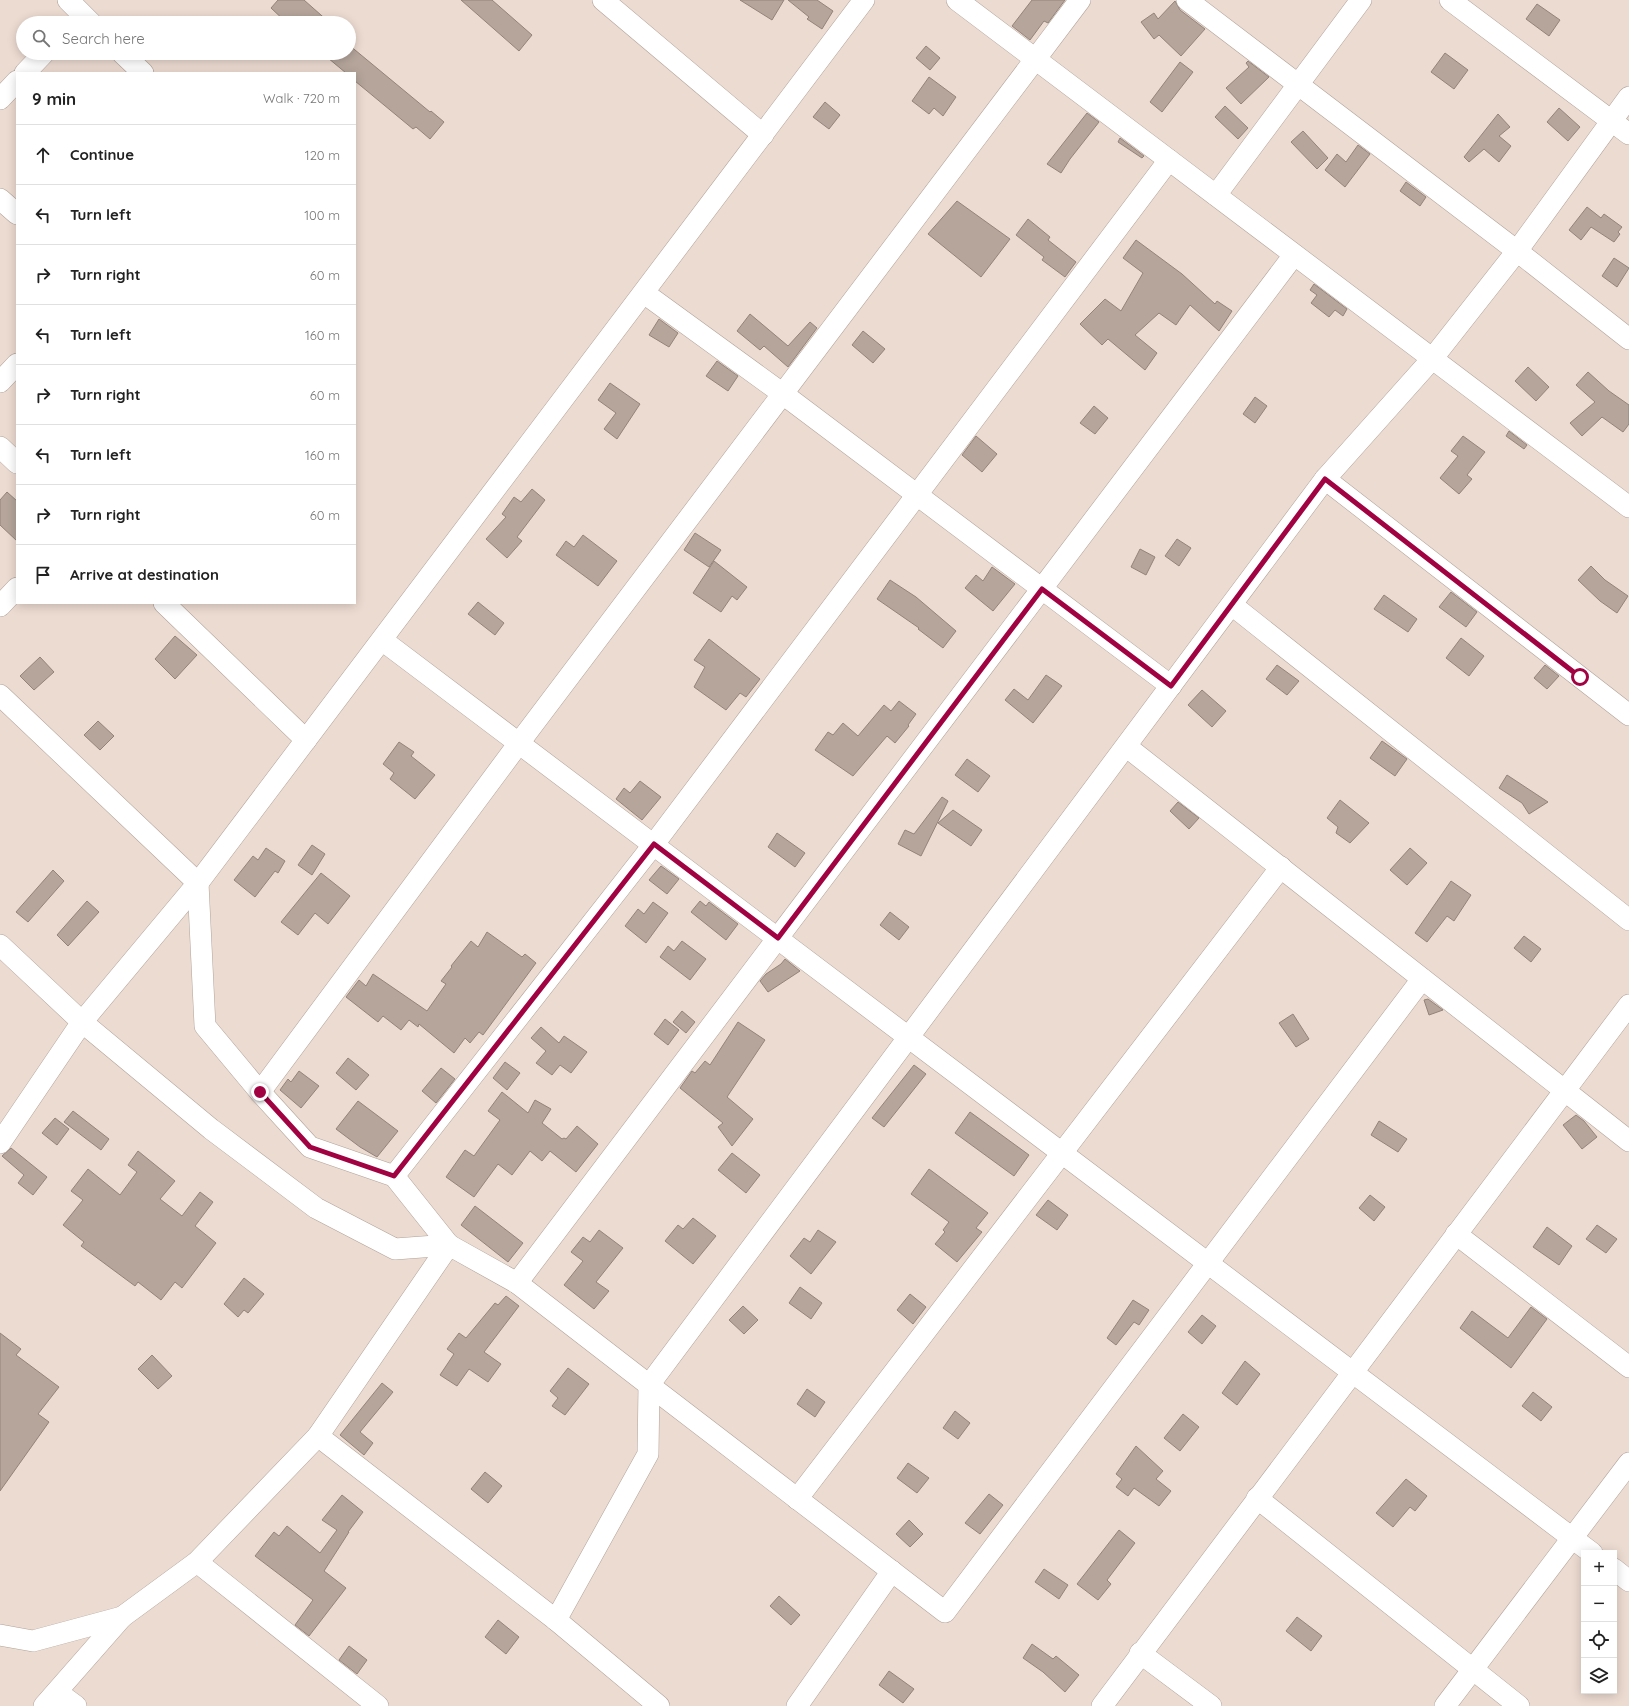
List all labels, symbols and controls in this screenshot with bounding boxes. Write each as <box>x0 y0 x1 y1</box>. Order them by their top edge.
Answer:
search box <box>16 16 356 60</box>
icon: search <box>30 27 52 49</box>
text: Search here <box>62 29 145 48</box>
text: 9 min <box>32 88 76 109</box>
text: Walk · 720 m <box>263 90 340 106</box>
icon: ahead <box>32 144 54 166</box>
text: Continue <box>70 145 134 164</box>
text: 120 m <box>305 147 340 163</box>
icon: left <box>32 204 54 226</box>
text: Turn left <box>70 205 132 224</box>
text: 100 m <box>304 207 340 223</box>
icon: right <box>32 264 54 286</box>
text: Turn right <box>70 265 141 284</box>
text: 60 m <box>310 267 340 283</box>
icon: left <box>32 324 54 346</box>
text: Turn left <box>70 325 132 344</box>
text: 160 m <box>305 327 340 343</box>
icon: right <box>32 384 54 406</box>
text: Turn right <box>70 385 141 404</box>
text: 60 m <box>310 387 340 403</box>
icon: left <box>32 444 54 466</box>
text: Turn left <box>70 445 132 464</box>
text: 160 m <box>305 447 340 463</box>
icon: right <box>32 504 54 526</box>
text: Turn right <box>70 505 141 524</box>
text: 60 m <box>310 507 340 523</box>
icon: arrive <box>32 564 54 586</box>
text: Arrive at destination <box>70 565 219 584</box>
route start <box>1571 668 1589 686</box>
route end <box>251 1083 269 1101</box>
map controls <box>1581 1550 1617 1694</box>
button: + <box>1581 1550 1617 1586</box>
button: − <box>1581 1586 1617 1622</box>
button: locate <box>1581 1622 1617 1658</box>
button: layers <box>1581 1658 1617 1694</box>

